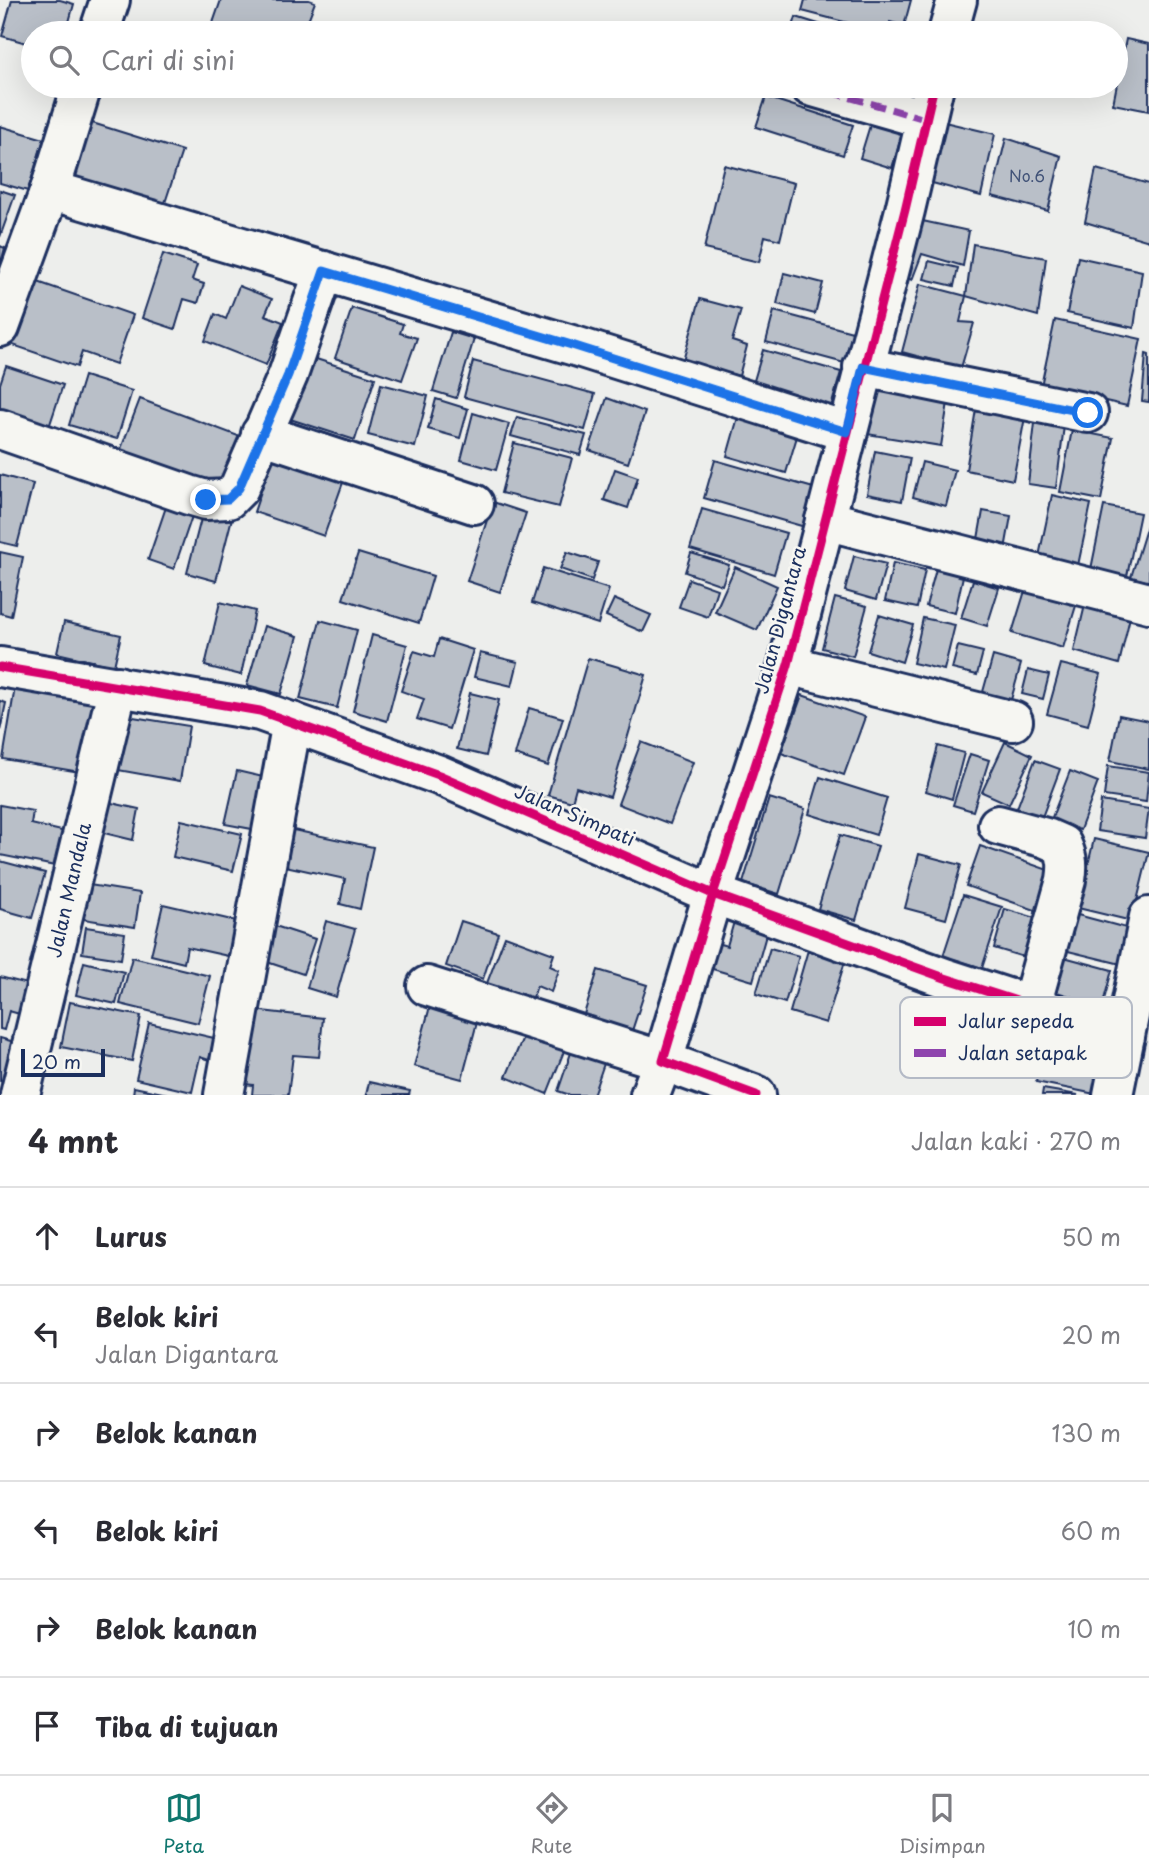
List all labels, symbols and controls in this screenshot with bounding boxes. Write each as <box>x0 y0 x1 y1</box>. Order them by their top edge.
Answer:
search box <box>21 21 1128 98</box>
text: Cari di sini <box>101 40 235 79</box>
icon: search <box>45 41 83 79</box>
house number: No.6 <box>1009 163 1045 187</box>
route start <box>1072 397 1103 428</box>
route end <box>190 484 221 515</box>
street label: Jalan Digantara <box>746 543 812 696</box>
street label: Jalan Simpati <box>511 776 640 852</box>
street label: Jalan Mandala <box>39 819 97 960</box>
legend <box>900 997 1132 1078</box>
text: Jalur sepeda <box>958 1006 1074 1034</box>
text: Jalan setapak <box>958 1038 1088 1066</box>
scale bar <box>21 1046 105 1078</box>
text: 20 m <box>32 1047 81 1075</box>
text: 4 mnt <box>28 1118 119 1163</box>
text: Jalan kaki · 270 m <box>911 1123 1121 1158</box>
icon: ahead <box>28 1217 66 1255</box>
text: Lurus <box>95 1217 167 1256</box>
text: 50 m <box>1061 1219 1121 1254</box>
text: Belok kiri <box>95 1297 218 1336</box>
icon: left <box>28 1315 66 1353</box>
text: 20 m <box>1062 1317 1121 1352</box>
text: Jalan Digantara <box>95 1336 278 1371</box>
icon: right <box>28 1413 66 1451</box>
text: Belok kanan <box>95 1413 257 1452</box>
text: 130 m <box>1051 1415 1121 1450</box>
icon: left <box>28 1511 66 1549</box>
text: Belok kiri <box>95 1511 218 1550</box>
text: 60 m <box>1061 1513 1121 1548</box>
icon: right <box>28 1609 66 1647</box>
text: Belok kanan <box>95 1609 257 1648</box>
text: 10 m <box>1067 1611 1121 1646</box>
icon: arrive <box>28 1707 66 1745</box>
text: Tiba di tujuan <box>95 1707 279 1746</box>
tab: Peta <box>163 1789 204 1859</box>
tab: Rute <box>531 1789 572 1859</box>
tab: Disimpan <box>899 1789 986 1859</box>

